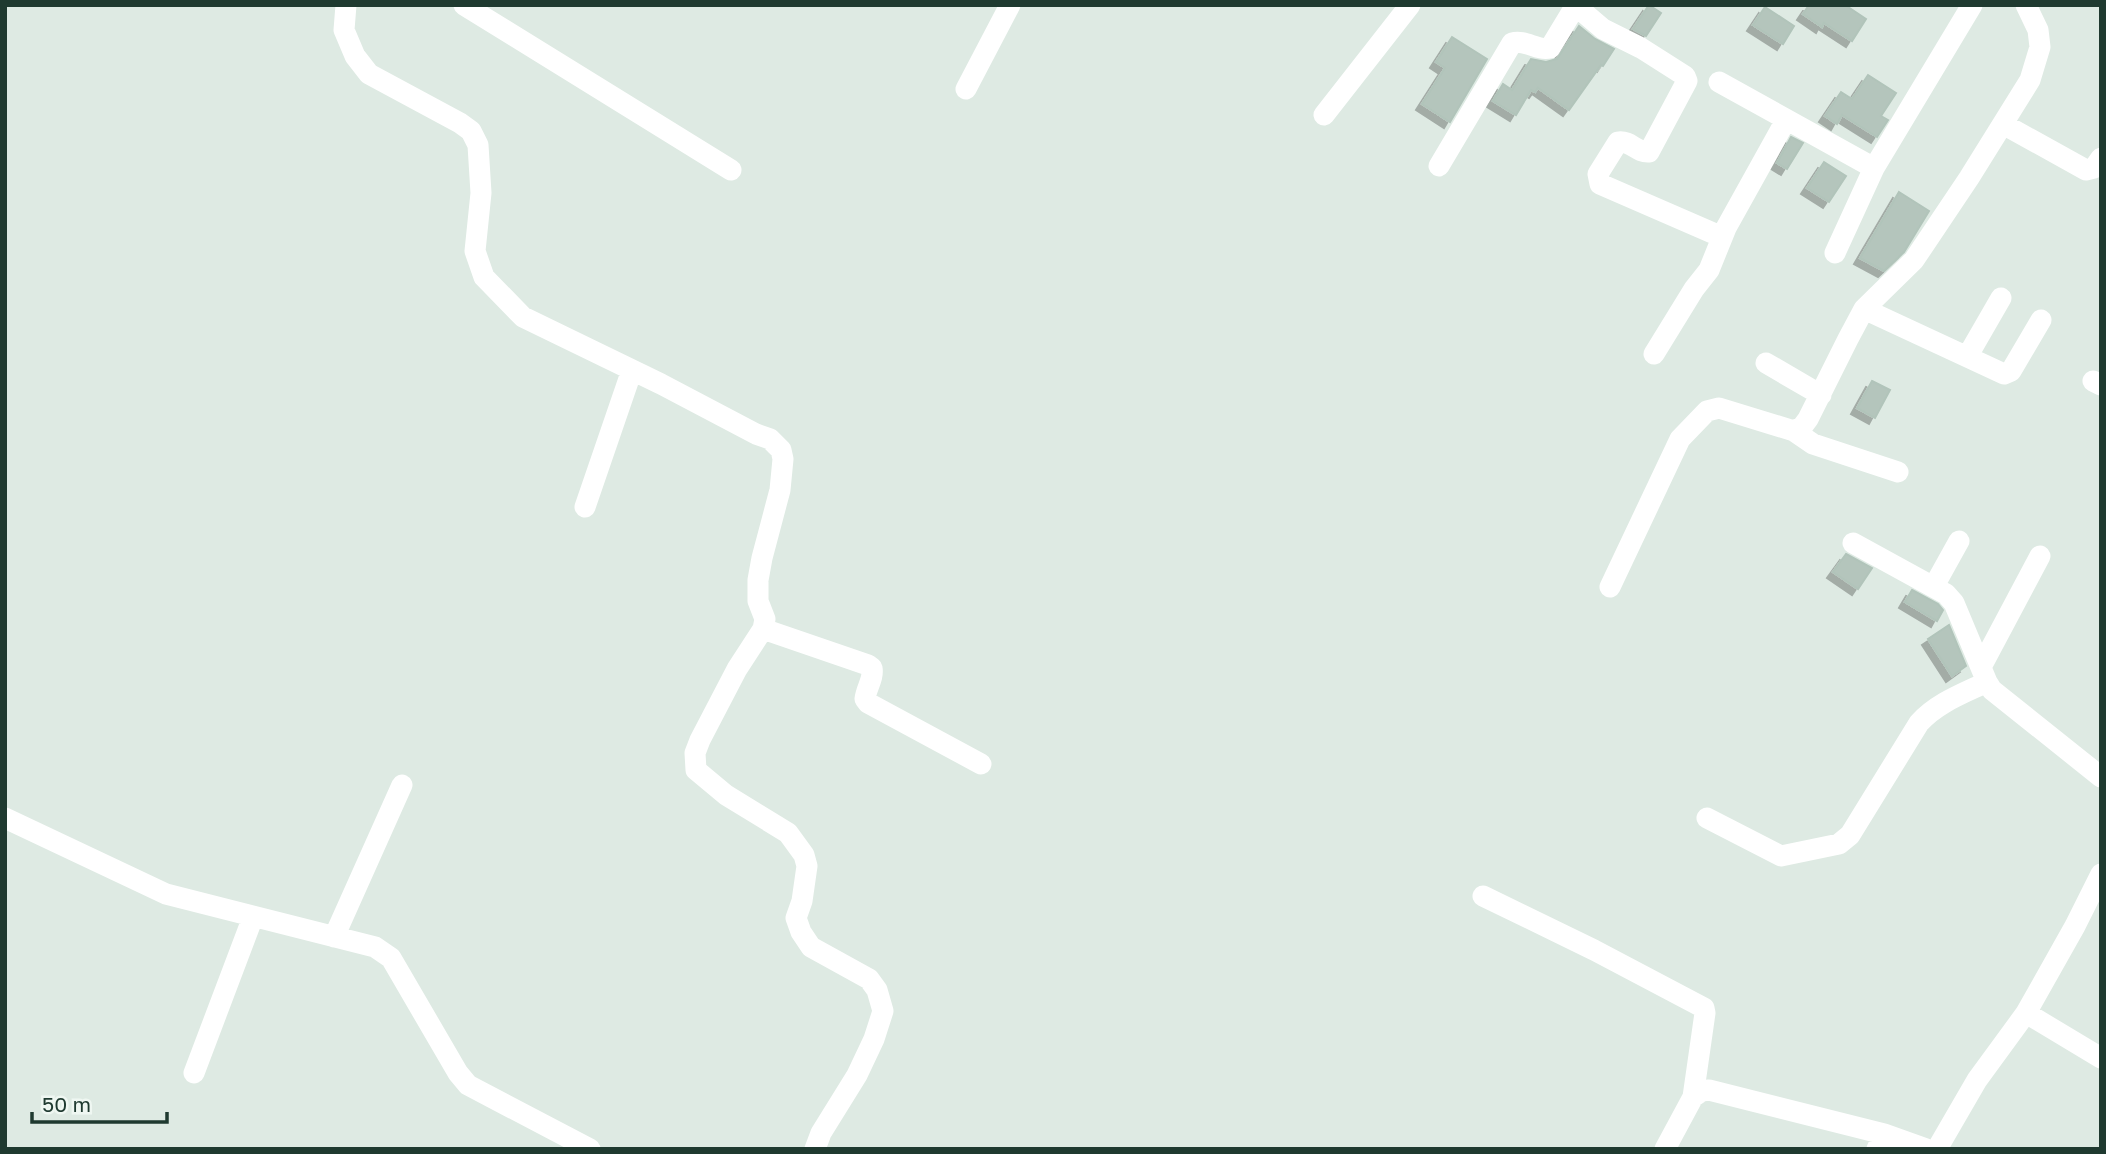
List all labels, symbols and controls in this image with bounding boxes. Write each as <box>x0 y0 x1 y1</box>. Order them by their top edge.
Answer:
scale bar <box>32 1080 166 1124</box>
text: 50 m <box>42 1091 91 1117</box>

